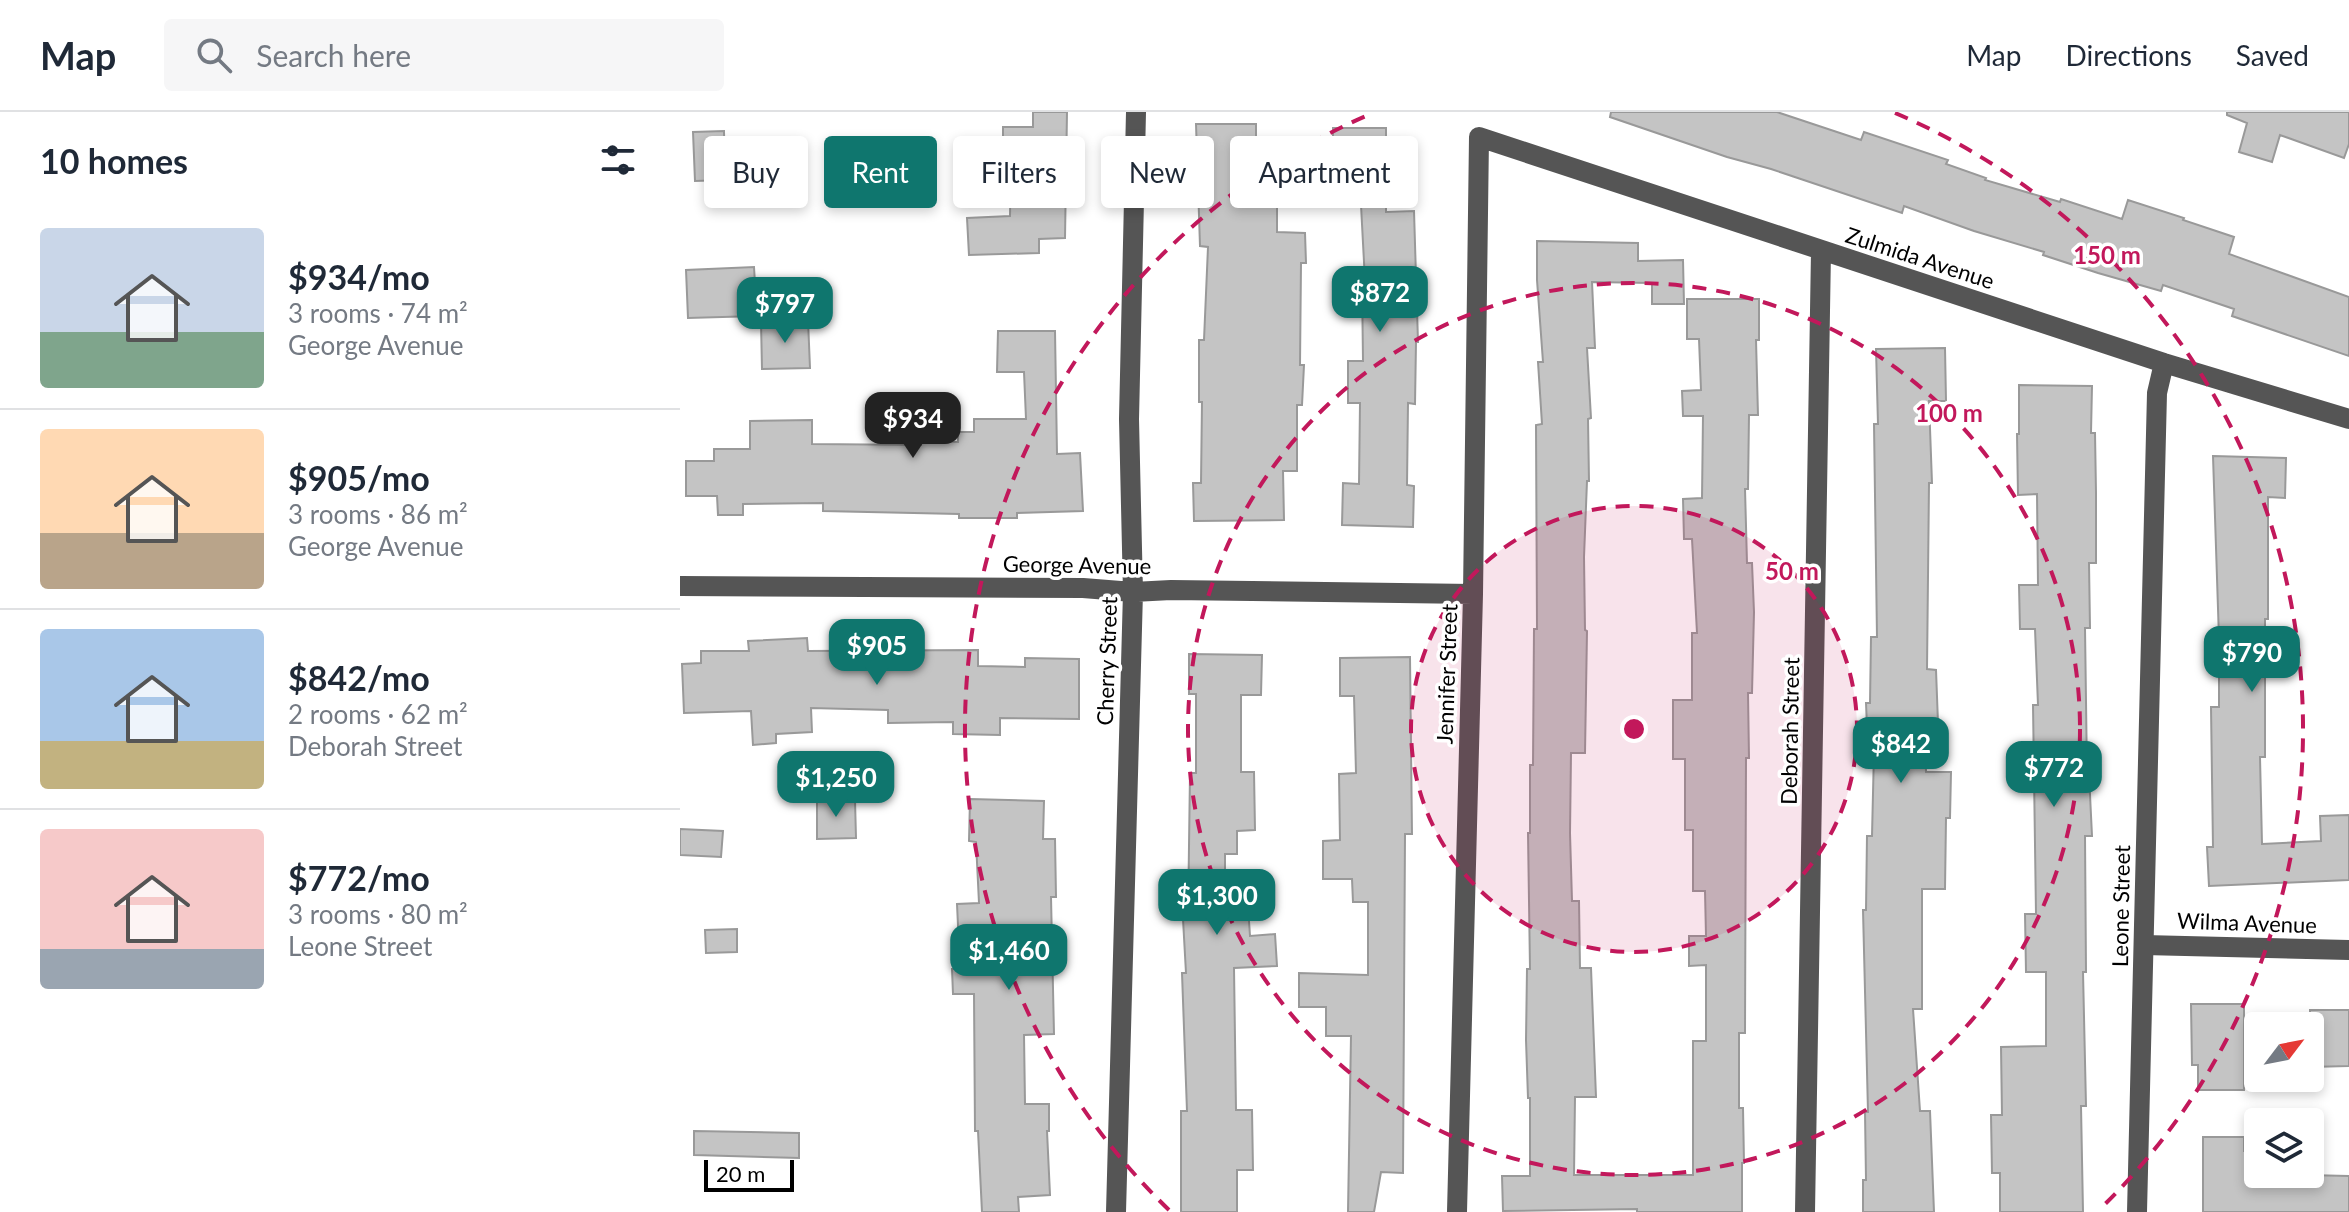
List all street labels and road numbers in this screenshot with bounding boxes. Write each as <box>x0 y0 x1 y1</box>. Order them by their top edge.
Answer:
street label: Zulmida Avenue <box>1842 221 1998 294</box>
street label: George Avenue <box>1003 550 1151 579</box>
street label: Cherry Street <box>1091 596 1122 726</box>
street label: Jennifer Street <box>1431 603 1462 745</box>
street label: Deborah Street <box>1775 657 1804 805</box>
street label: Leone Street <box>2106 845 2135 967</box>
street label: Wilma Avenue <box>2177 907 2317 938</box>

